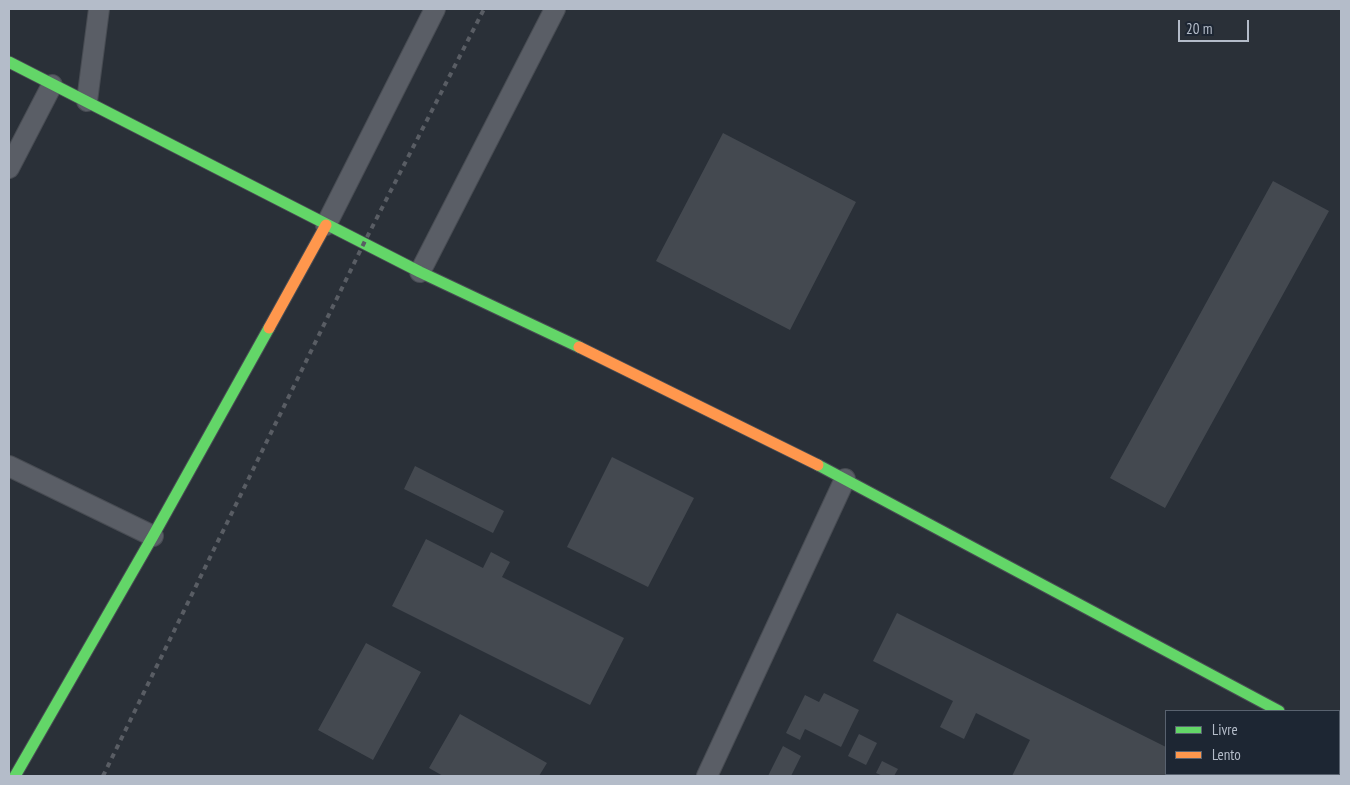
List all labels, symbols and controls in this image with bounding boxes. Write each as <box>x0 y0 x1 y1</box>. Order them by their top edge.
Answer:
scale bar <box>1180 10 1251 42</box>
text: 20 m <box>1186 19 1212 38</box>
legend <box>1165 710 1340 775</box>
text: Livre <box>1212 720 1238 739</box>
text: Lento <box>1212 745 1241 764</box>

